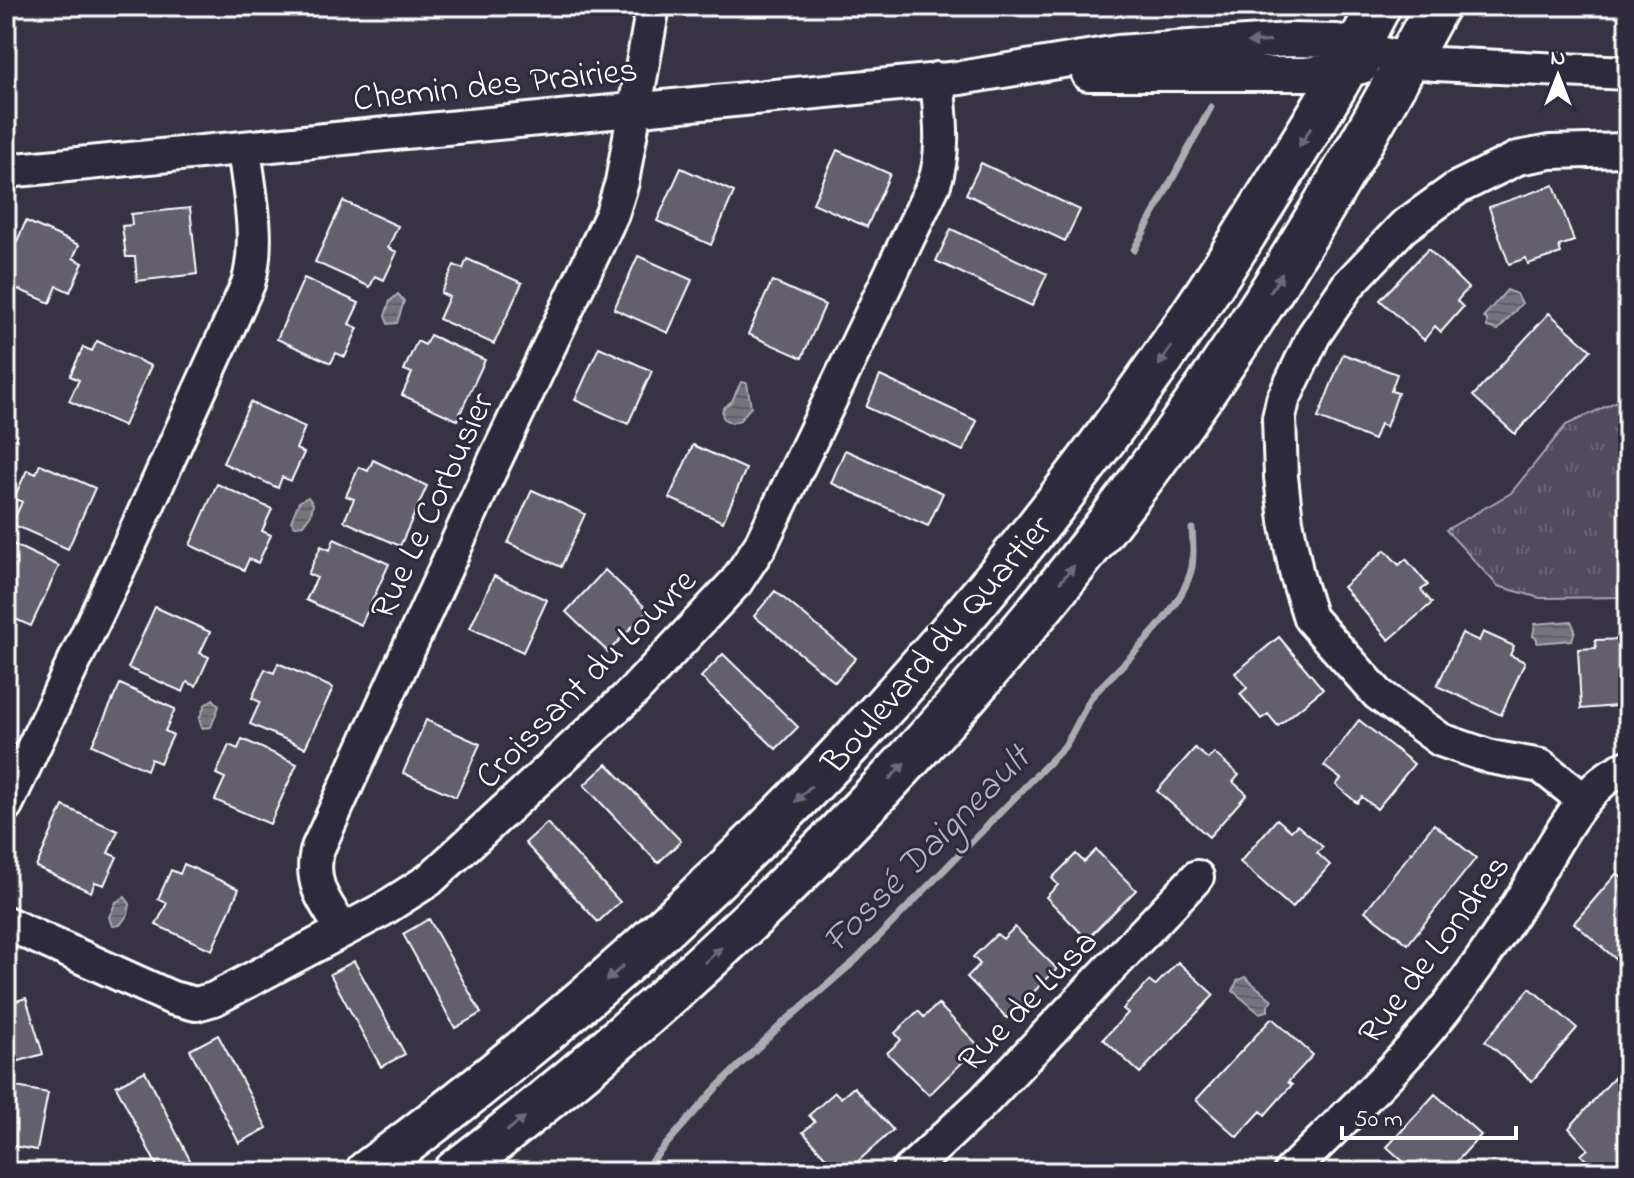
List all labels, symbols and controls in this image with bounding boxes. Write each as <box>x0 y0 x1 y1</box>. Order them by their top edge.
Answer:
one-way arrow <box>1246 35 1271 48</box>
north arrow <box>1518 36 1598 116</box>
text: N <box>1551 43 1565 75</box>
street label: Chemin des Prairies <box>351 45 640 128</box>
one-way arrow <box>1298 126 1312 148</box>
one-way arrow <box>1269 273 1284 294</box>
one-way arrow <box>1158 346 1173 367</box>
street label: Rue Le Corbusier <box>358 384 510 629</box>
street label: Boulevard du Quartier <box>810 504 1067 788</box>
street label: Croissant du Louvre <box>464 557 711 803</box>
one-way arrow <box>1058 564 1075 584</box>
water label: Fossé Daigneault <box>811 731 1047 968</box>
one-way arrow <box>888 762 906 781</box>
one-way arrow <box>794 784 813 802</box>
street label: Rue de Londres <box>1346 844 1525 1057</box>
street label: Rue de Lusa <box>947 918 1112 1086</box>
one-way arrow <box>704 946 723 964</box>
one-way arrow <box>606 963 625 981</box>
scale bar <box>1342 1090 1516 1140</box>
text: 50 m <box>1354 1103 1403 1138</box>
one-way arrow <box>506 1116 526 1133</box>

